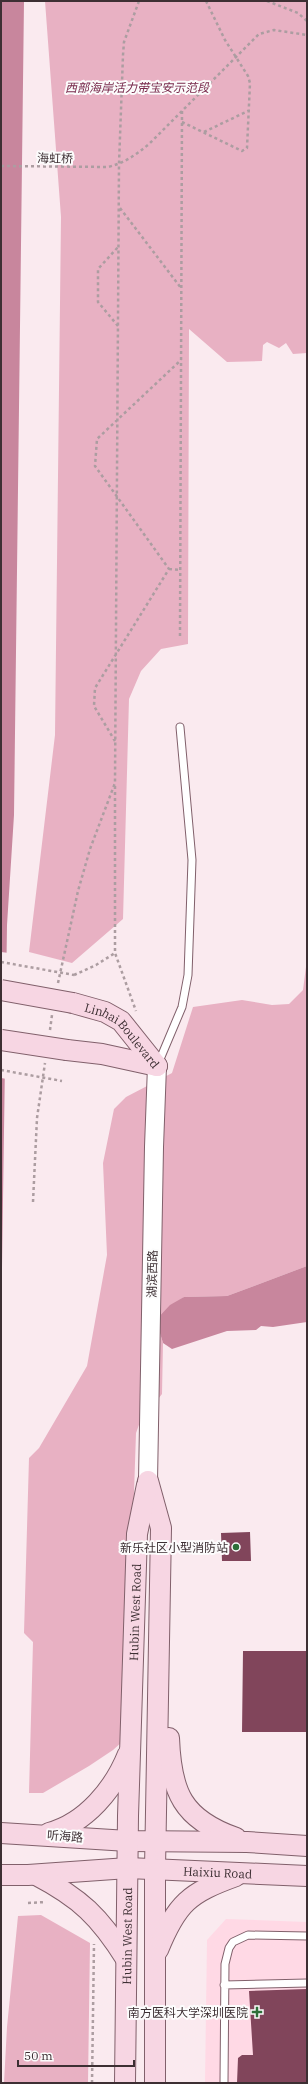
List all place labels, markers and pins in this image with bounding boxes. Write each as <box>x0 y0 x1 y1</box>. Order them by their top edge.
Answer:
place label: 新乐社区小型消防站 <box>120 1540 228 1555</box>
marker: 新乐社区小型消防站 <box>231 1542 241 1552</box>
place label: 南方医科大学深圳医院 <box>128 2005 248 2020</box>
marker: 南方医科大学深圳医院 <box>251 2006 263 2018</box>

